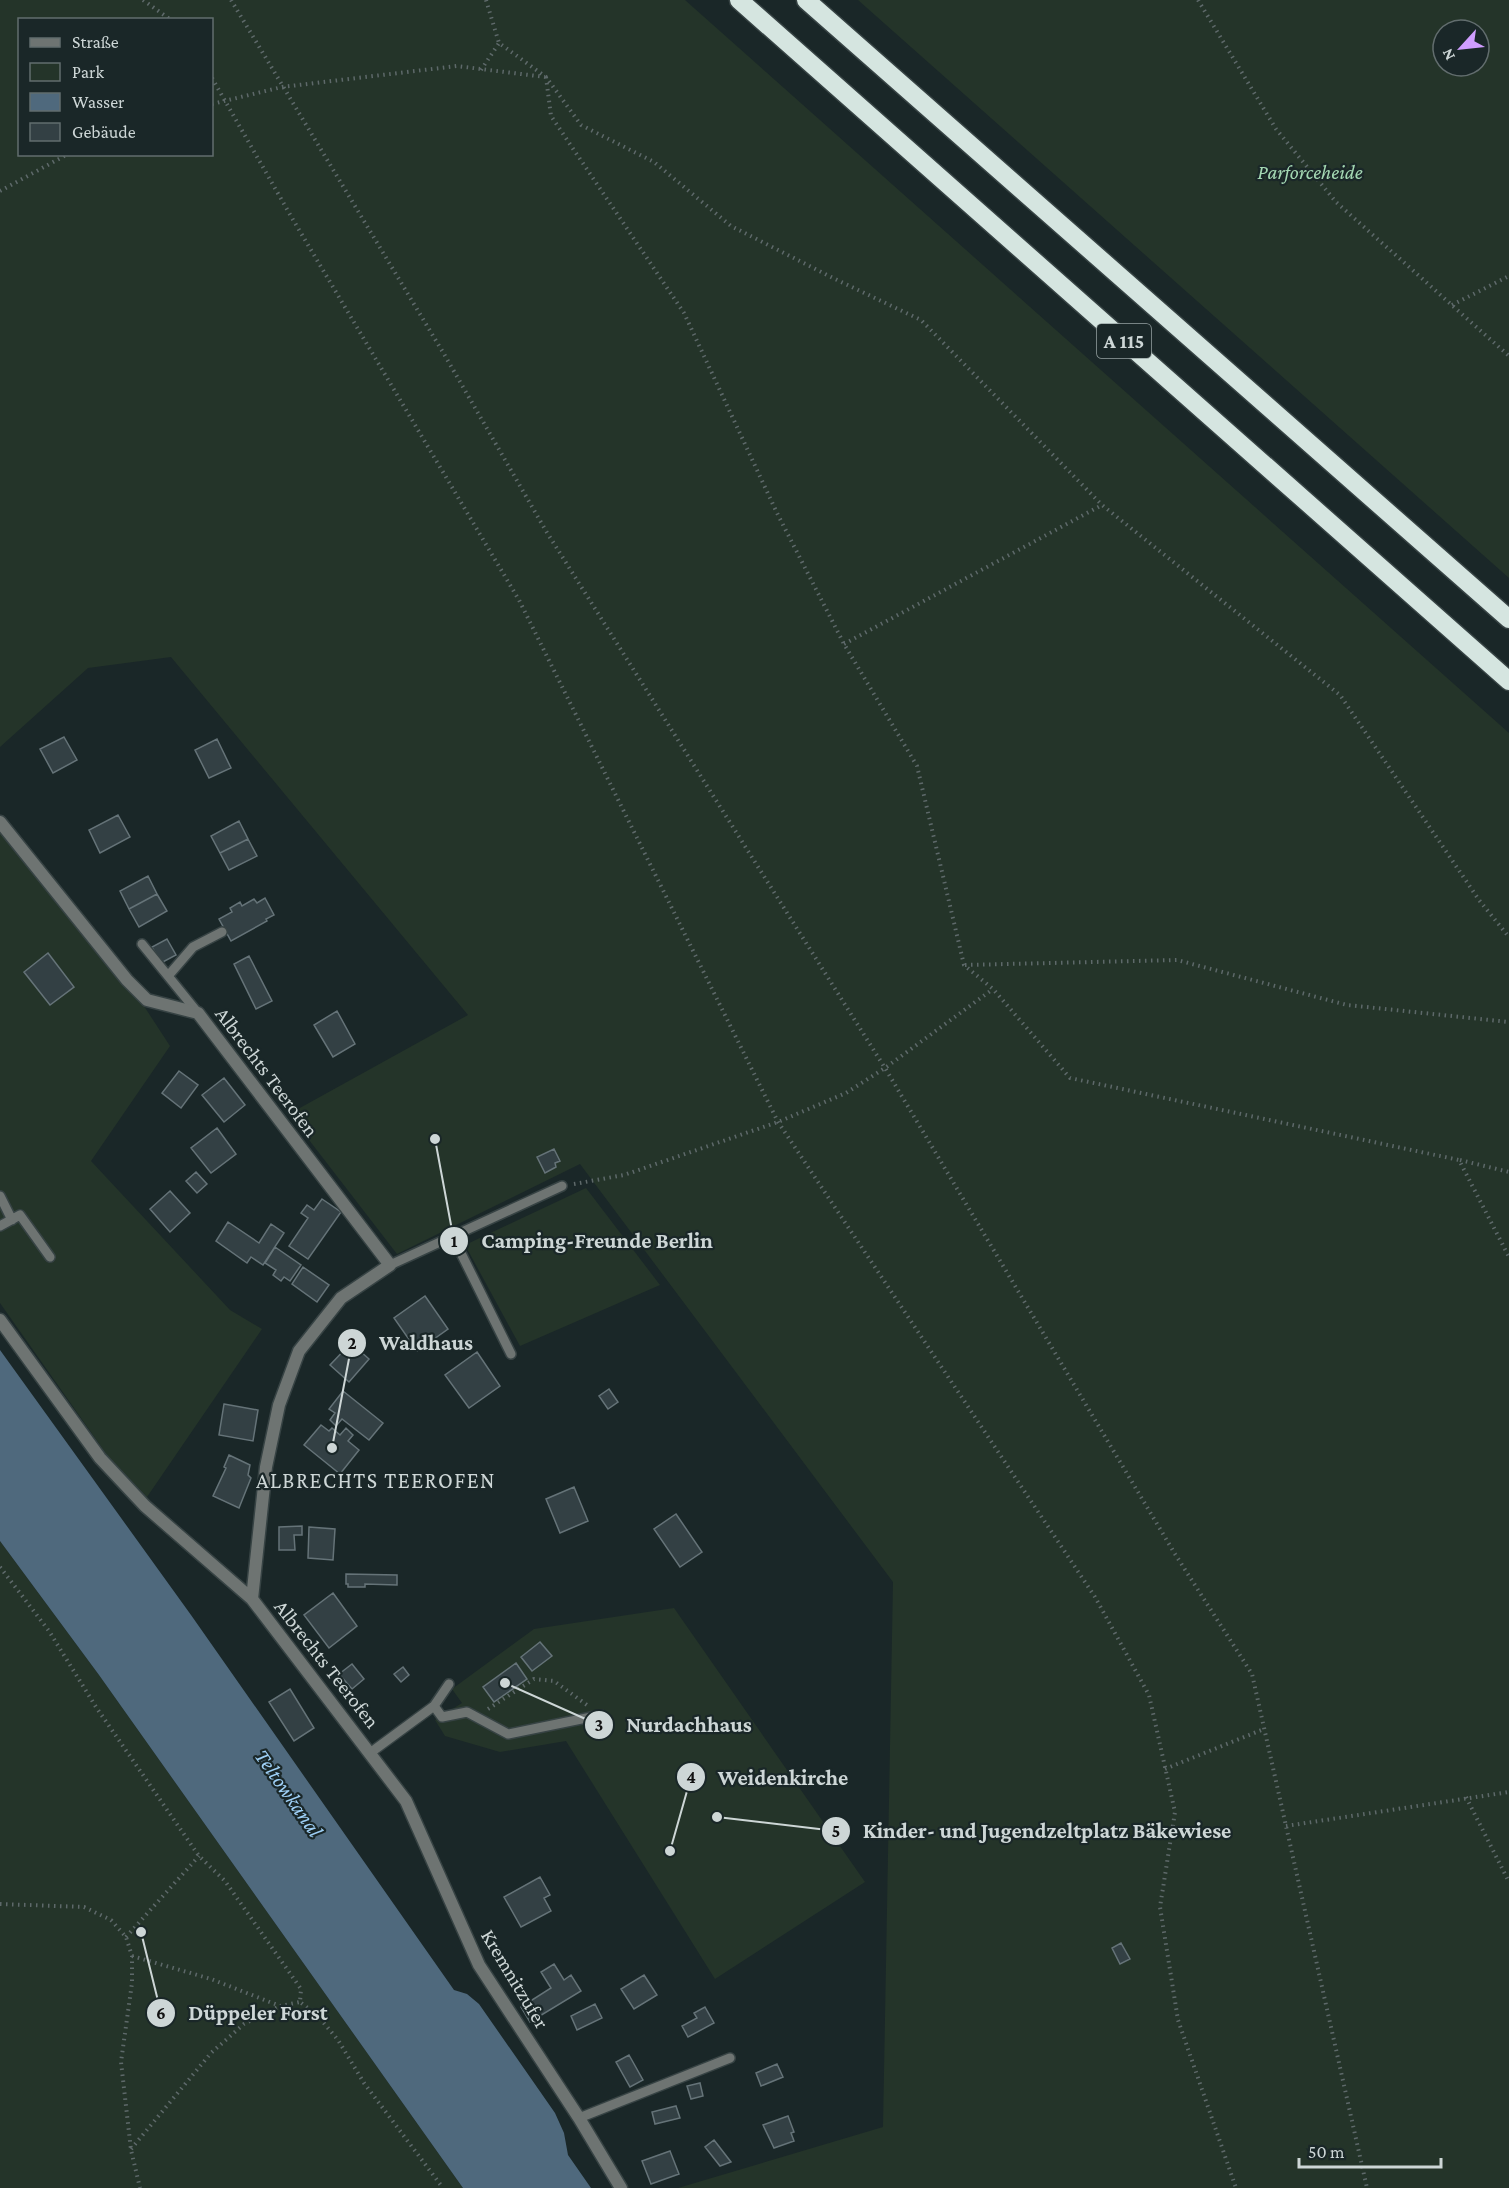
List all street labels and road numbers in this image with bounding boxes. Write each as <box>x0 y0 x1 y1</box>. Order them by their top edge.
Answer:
road number: A 115 <box>1097 324 1151 358</box>
street label: Albrechts Teerofen <box>210 1002 324 1142</box>
street label: Albrechts Teerofen <box>269 1595 385 1733</box>
street label: Kremnitzufer <box>476 1925 554 2033</box>

